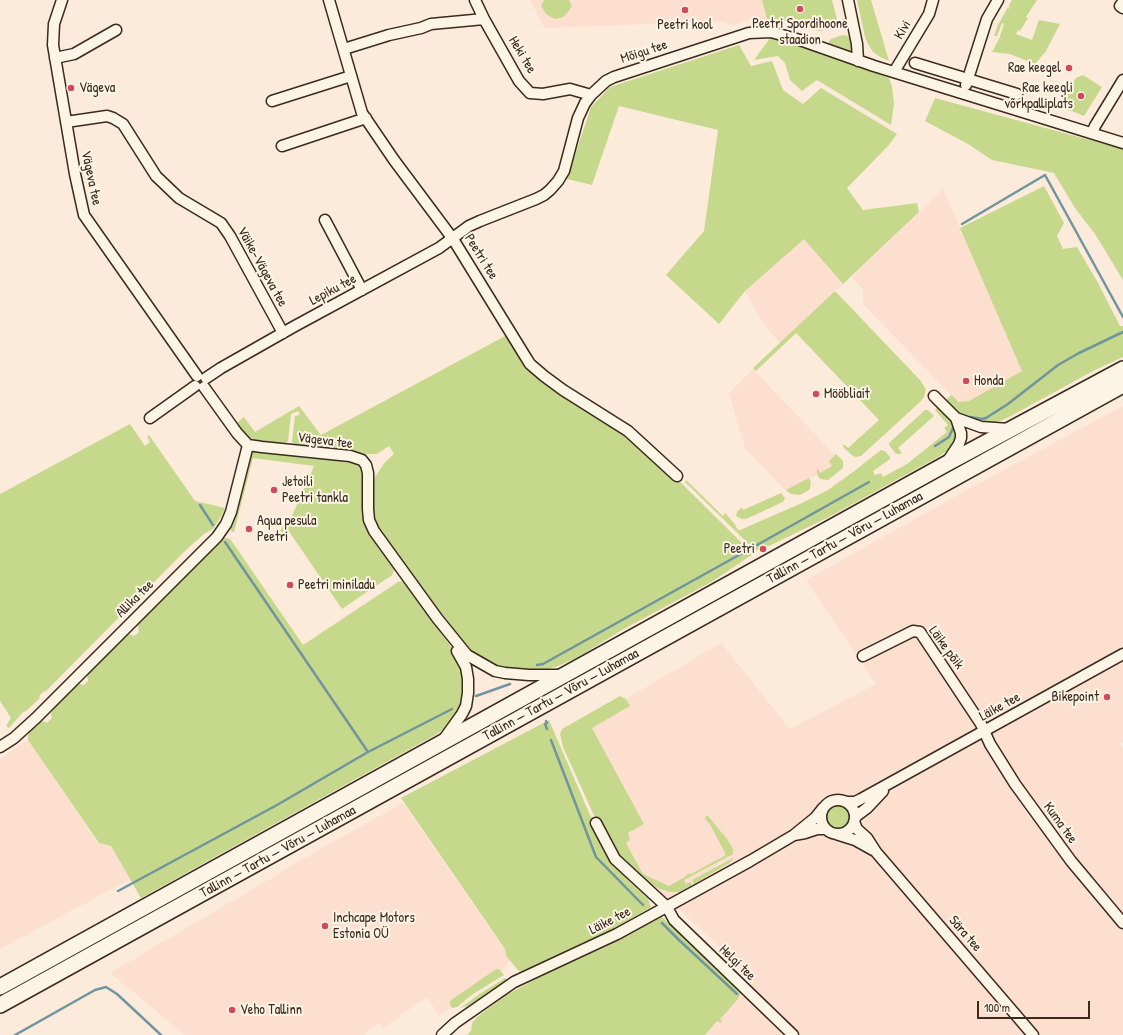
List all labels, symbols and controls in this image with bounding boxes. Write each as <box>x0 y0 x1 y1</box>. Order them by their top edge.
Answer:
marker: Peetri Spordihoone staadion <box>795 4 805 14</box>
marker: Peetri kool <box>680 5 690 15</box>
place label: Peetri Spordihoone staadion <box>752 16 848 48</box>
place label: Peetri kool <box>657 17 713 33</box>
street label: Kivi <box>891 17 915 43</box>
street label: Heki tee <box>504 33 540 77</box>
street label: Mõigu tee <box>619 37 669 67</box>
place label: Rae keegel <box>1008 60 1061 76</box>
marker: Rae keegel <box>1064 63 1074 73</box>
place label: Vägeva <box>79 80 115 96</box>
place label: Rae keegli võrkpalliplats <box>1004 80 1073 112</box>
marker: Vägeva <box>66 83 76 93</box>
marker: Rae keegli võrkpalliplats <box>1076 91 1086 101</box>
street label: Vägeva tee <box>77 149 105 207</box>
street label: Väike-Vägeva tee <box>233 224 291 310</box>
street label: Peetri tee <box>461 231 501 283</box>
street label: Lepiku tee <box>307 271 359 309</box>
place label: Honda <box>974 373 1003 389</box>
marker: Honda <box>961 376 971 386</box>
place label: Mööbliait <box>824 386 870 402</box>
marker: Mööbliait <box>811 389 821 399</box>
street label: Vägeva tee <box>296 429 354 453</box>
place label: Jetoili Peetri tankla <box>282 474 348 506</box>
marker: Jetoili Peetri tankla <box>269 485 279 495</box>
street label: Tallinn — Tartu — Võru — Luhamaa <box>764 488 926 588</box>
place label: Aqua pesula Peetri <box>257 513 316 546</box>
marker: Aqua pesula Peetri <box>244 524 254 534</box>
place label: Peetri <box>724 541 755 557</box>
marker: Peetri <box>758 544 768 554</box>
street label: Allika tee <box>113 577 157 621</box>
place label: Peetri miniladu <box>298 577 375 593</box>
marker: Peetri miniladu <box>285 580 295 590</box>
street label: Läike põik <box>925 623 967 673</box>
street label: Tallinn — Tartu — Võru — Luhamaa <box>480 645 642 745</box>
street label: Läike tee <box>977 689 1023 725</box>
place label: Bikepoint <box>1051 689 1099 705</box>
marker: Bikepoint <box>1102 692 1112 702</box>
street label: Kuma tee <box>1039 799 1081 847</box>
street label: Tallinn — Tartu — Võru — Luhamaa <box>197 802 359 902</box>
street label: Läike tee <box>586 903 634 939</box>
place label: Inchcape Motors Estonia OÜ <box>333 910 415 942</box>
street label: Sära tee <box>945 913 985 955</box>
marker: Inchcape Motors Estonia OÜ <box>320 921 330 931</box>
street label: Helgi tee <box>715 942 759 984</box>
scale bar <box>979 993 1092 1019</box>
text: 100 m <box>984 999 1010 1016</box>
place label: Veho Tallinn <box>240 1002 302 1018</box>
marker: Veho Tallinn <box>227 1005 237 1015</box>

